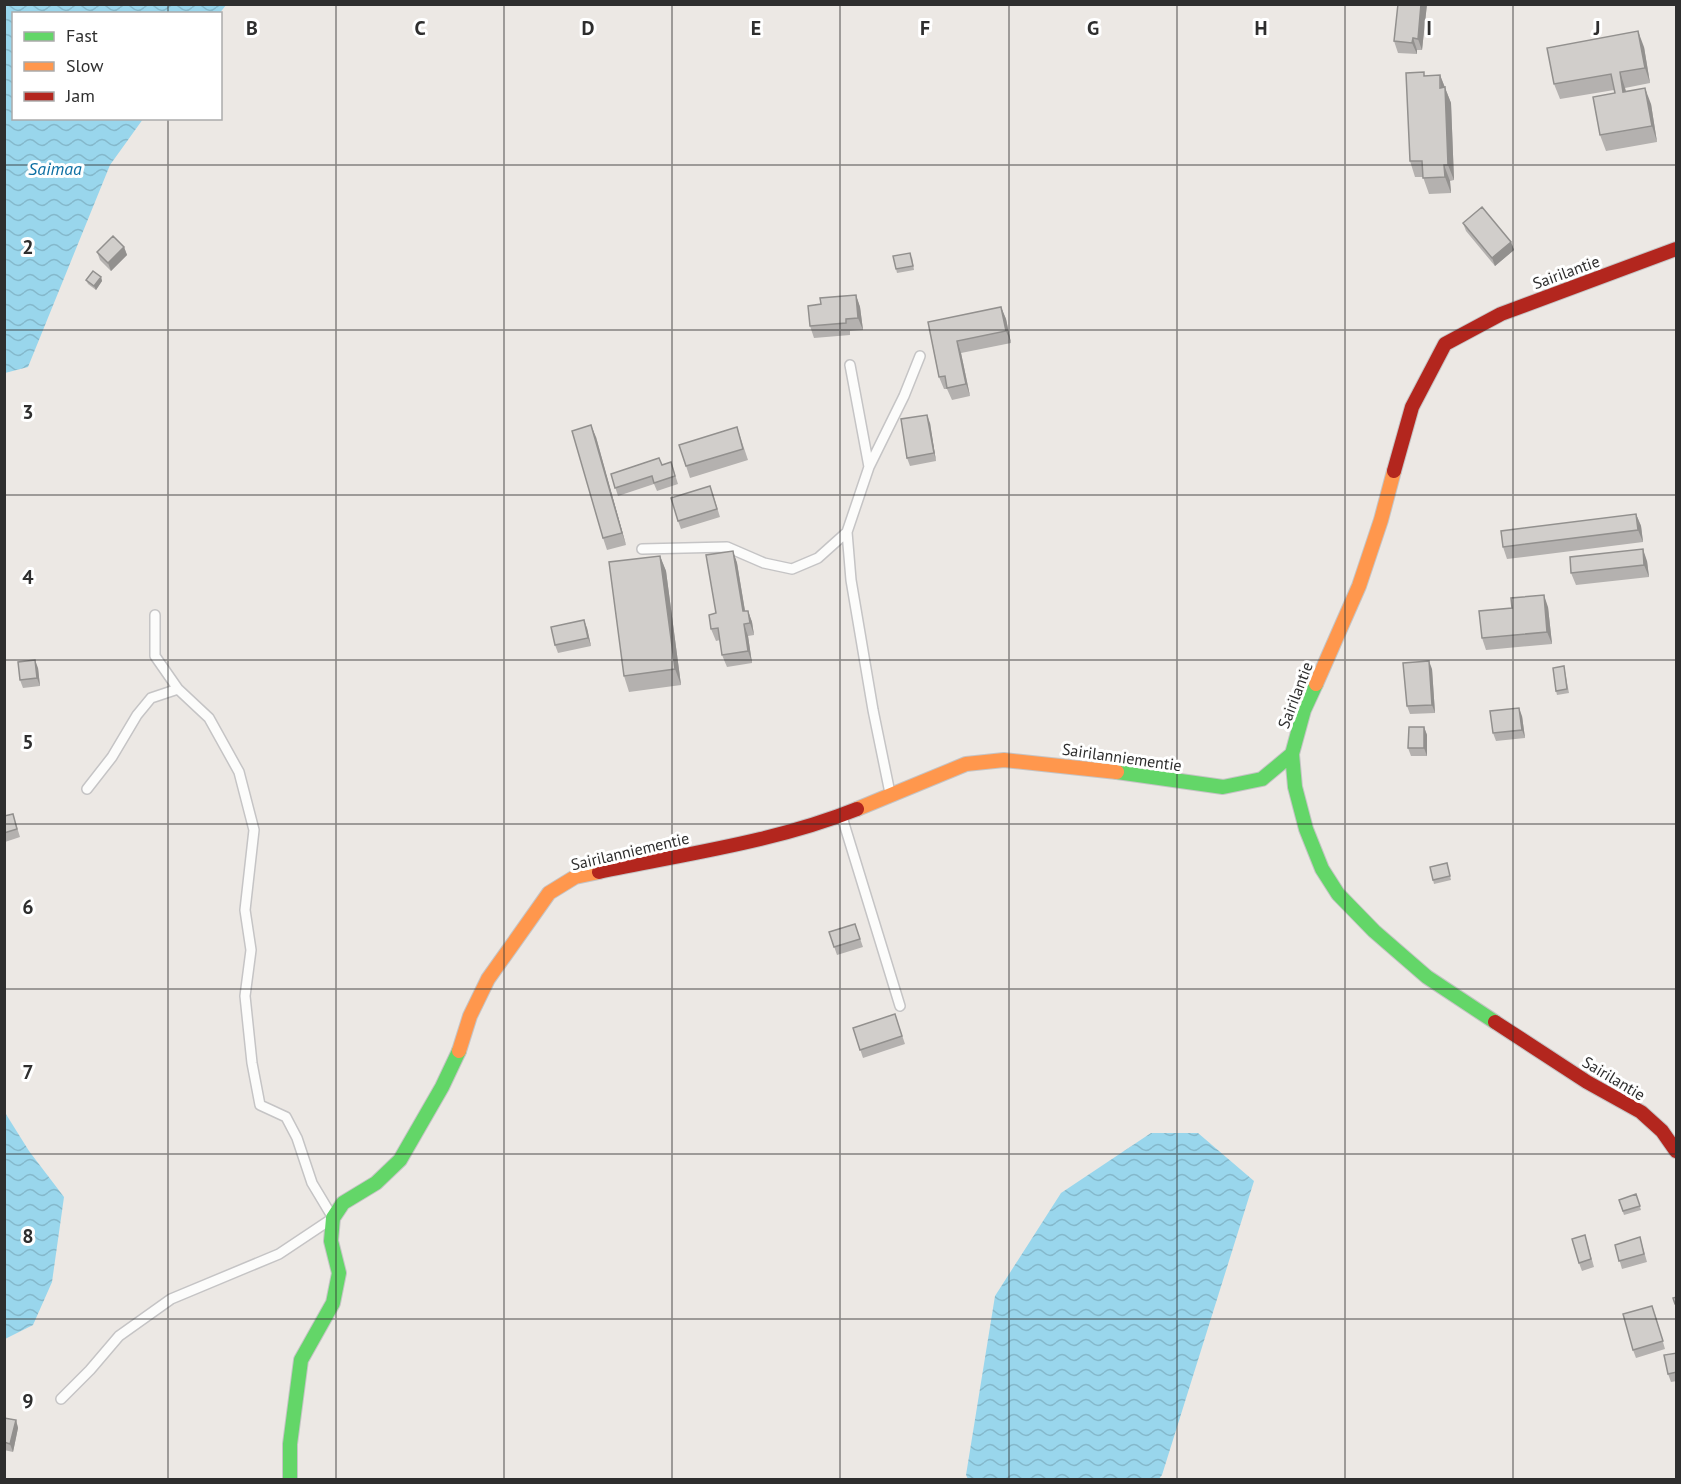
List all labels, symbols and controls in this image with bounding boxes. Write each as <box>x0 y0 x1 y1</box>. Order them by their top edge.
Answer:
legend <box>12 12 222 120</box>
text: B <box>246 15 258 41</box>
text: C <box>414 15 426 41</box>
text: D <box>582 15 595 41</box>
text: E <box>751 15 761 41</box>
text: F <box>920 15 930 41</box>
text: G <box>1087 15 1099 41</box>
text: H <box>1254 15 1268 41</box>
text: I <box>1426 15 1432 41</box>
text: J <box>1593 15 1600 41</box>
text: Fast <box>66 24 98 47</box>
text: Slow <box>66 54 104 77</box>
text: Jam <box>65 84 95 107</box>
water label: Saimaa <box>28 157 82 180</box>
text: 2 <box>22 234 34 260</box>
street label: Sairilantie <box>1530 251 1602 293</box>
text: 3 <box>22 399 34 425</box>
text: 4 <box>22 564 34 590</box>
street label: Sairilantie <box>1273 659 1317 731</box>
text: 5 <box>22 729 34 755</box>
street label: Sairilanniementie <box>1061 739 1183 775</box>
street label: Sairilanniementie <box>569 828 691 874</box>
text: 6 <box>22 894 34 920</box>
street label: Sairilantie <box>1579 1051 1649 1105</box>
text: 7 <box>22 1059 34 1085</box>
text: 8 <box>22 1223 34 1249</box>
text: 9 <box>22 1388 34 1414</box>

